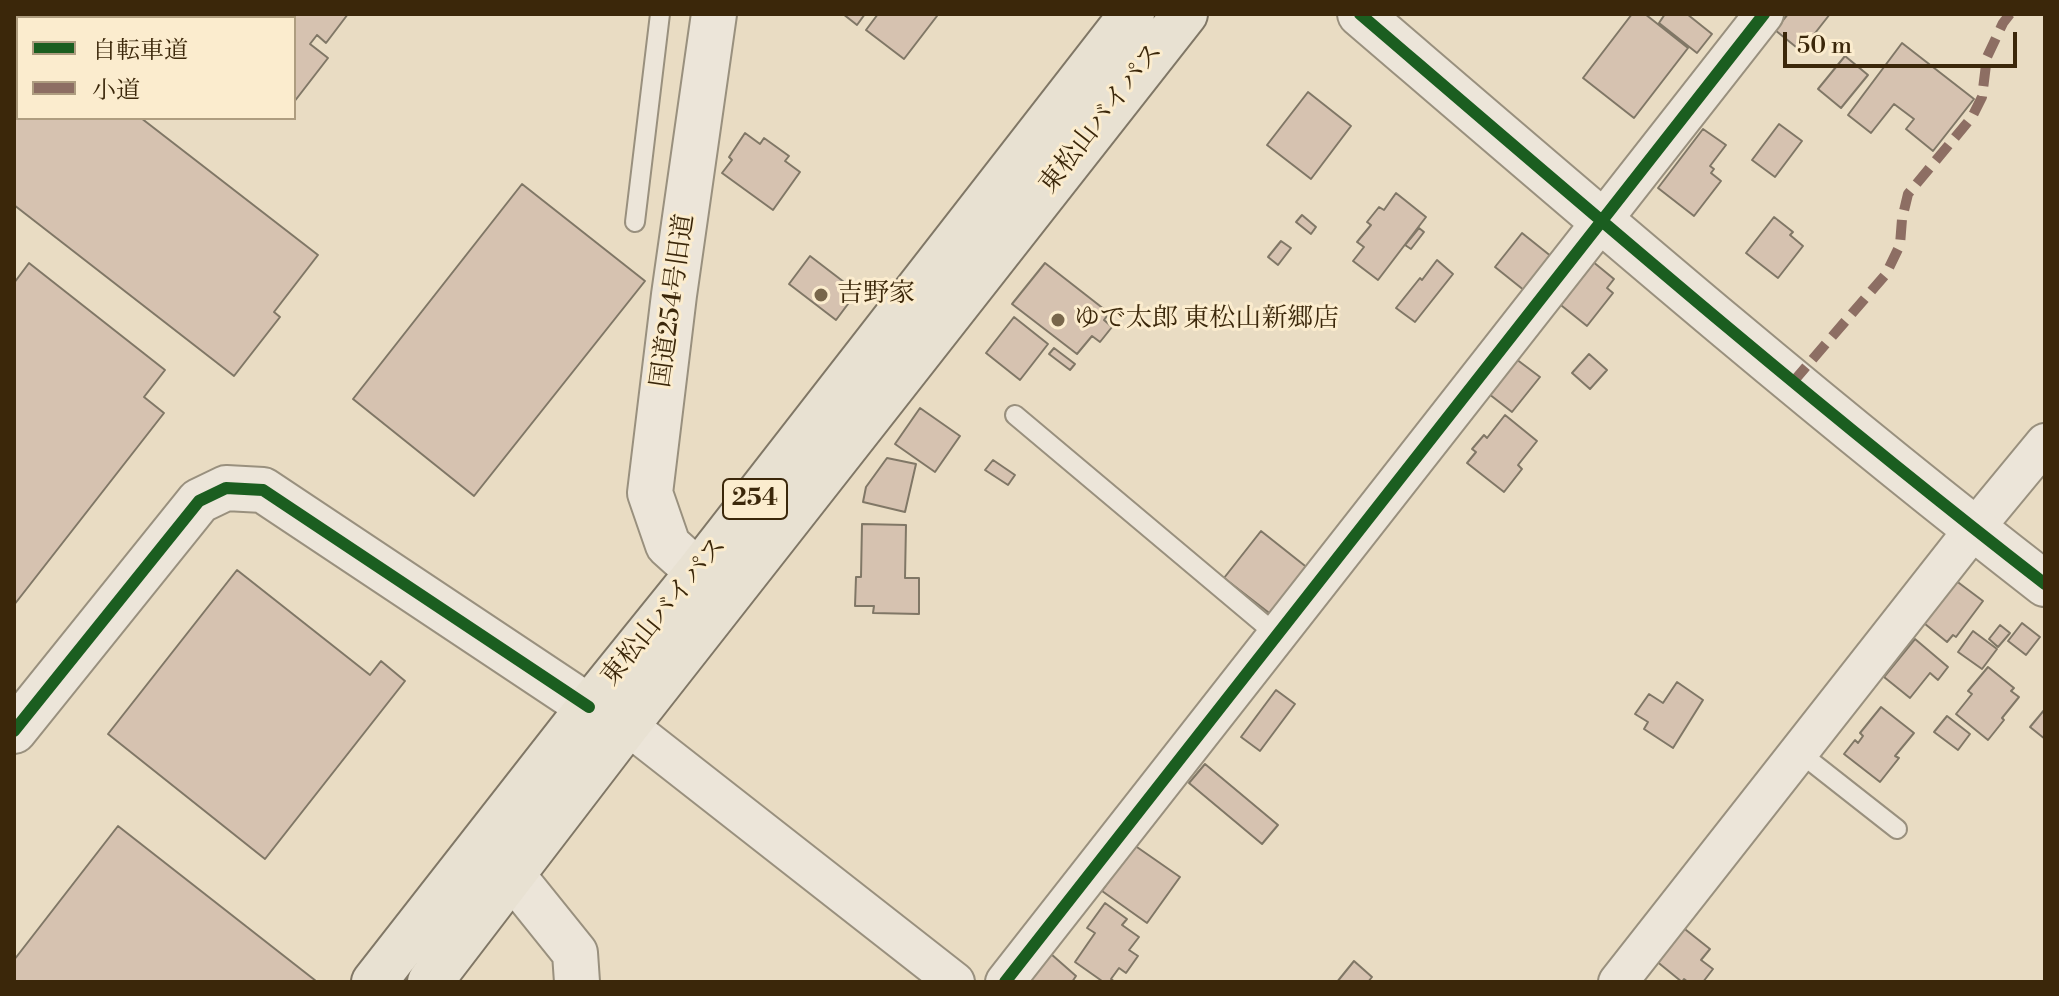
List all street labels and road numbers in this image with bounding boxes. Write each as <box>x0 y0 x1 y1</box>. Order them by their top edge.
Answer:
street label: 東松山バイパス <box>1034 38 1170 200</box>
street label: 国道254号旧道 <box>646 212 702 390</box>
road number: 254 <box>723 479 787 519</box>
street label: 東松山バイパス <box>596 531 734 693</box>

